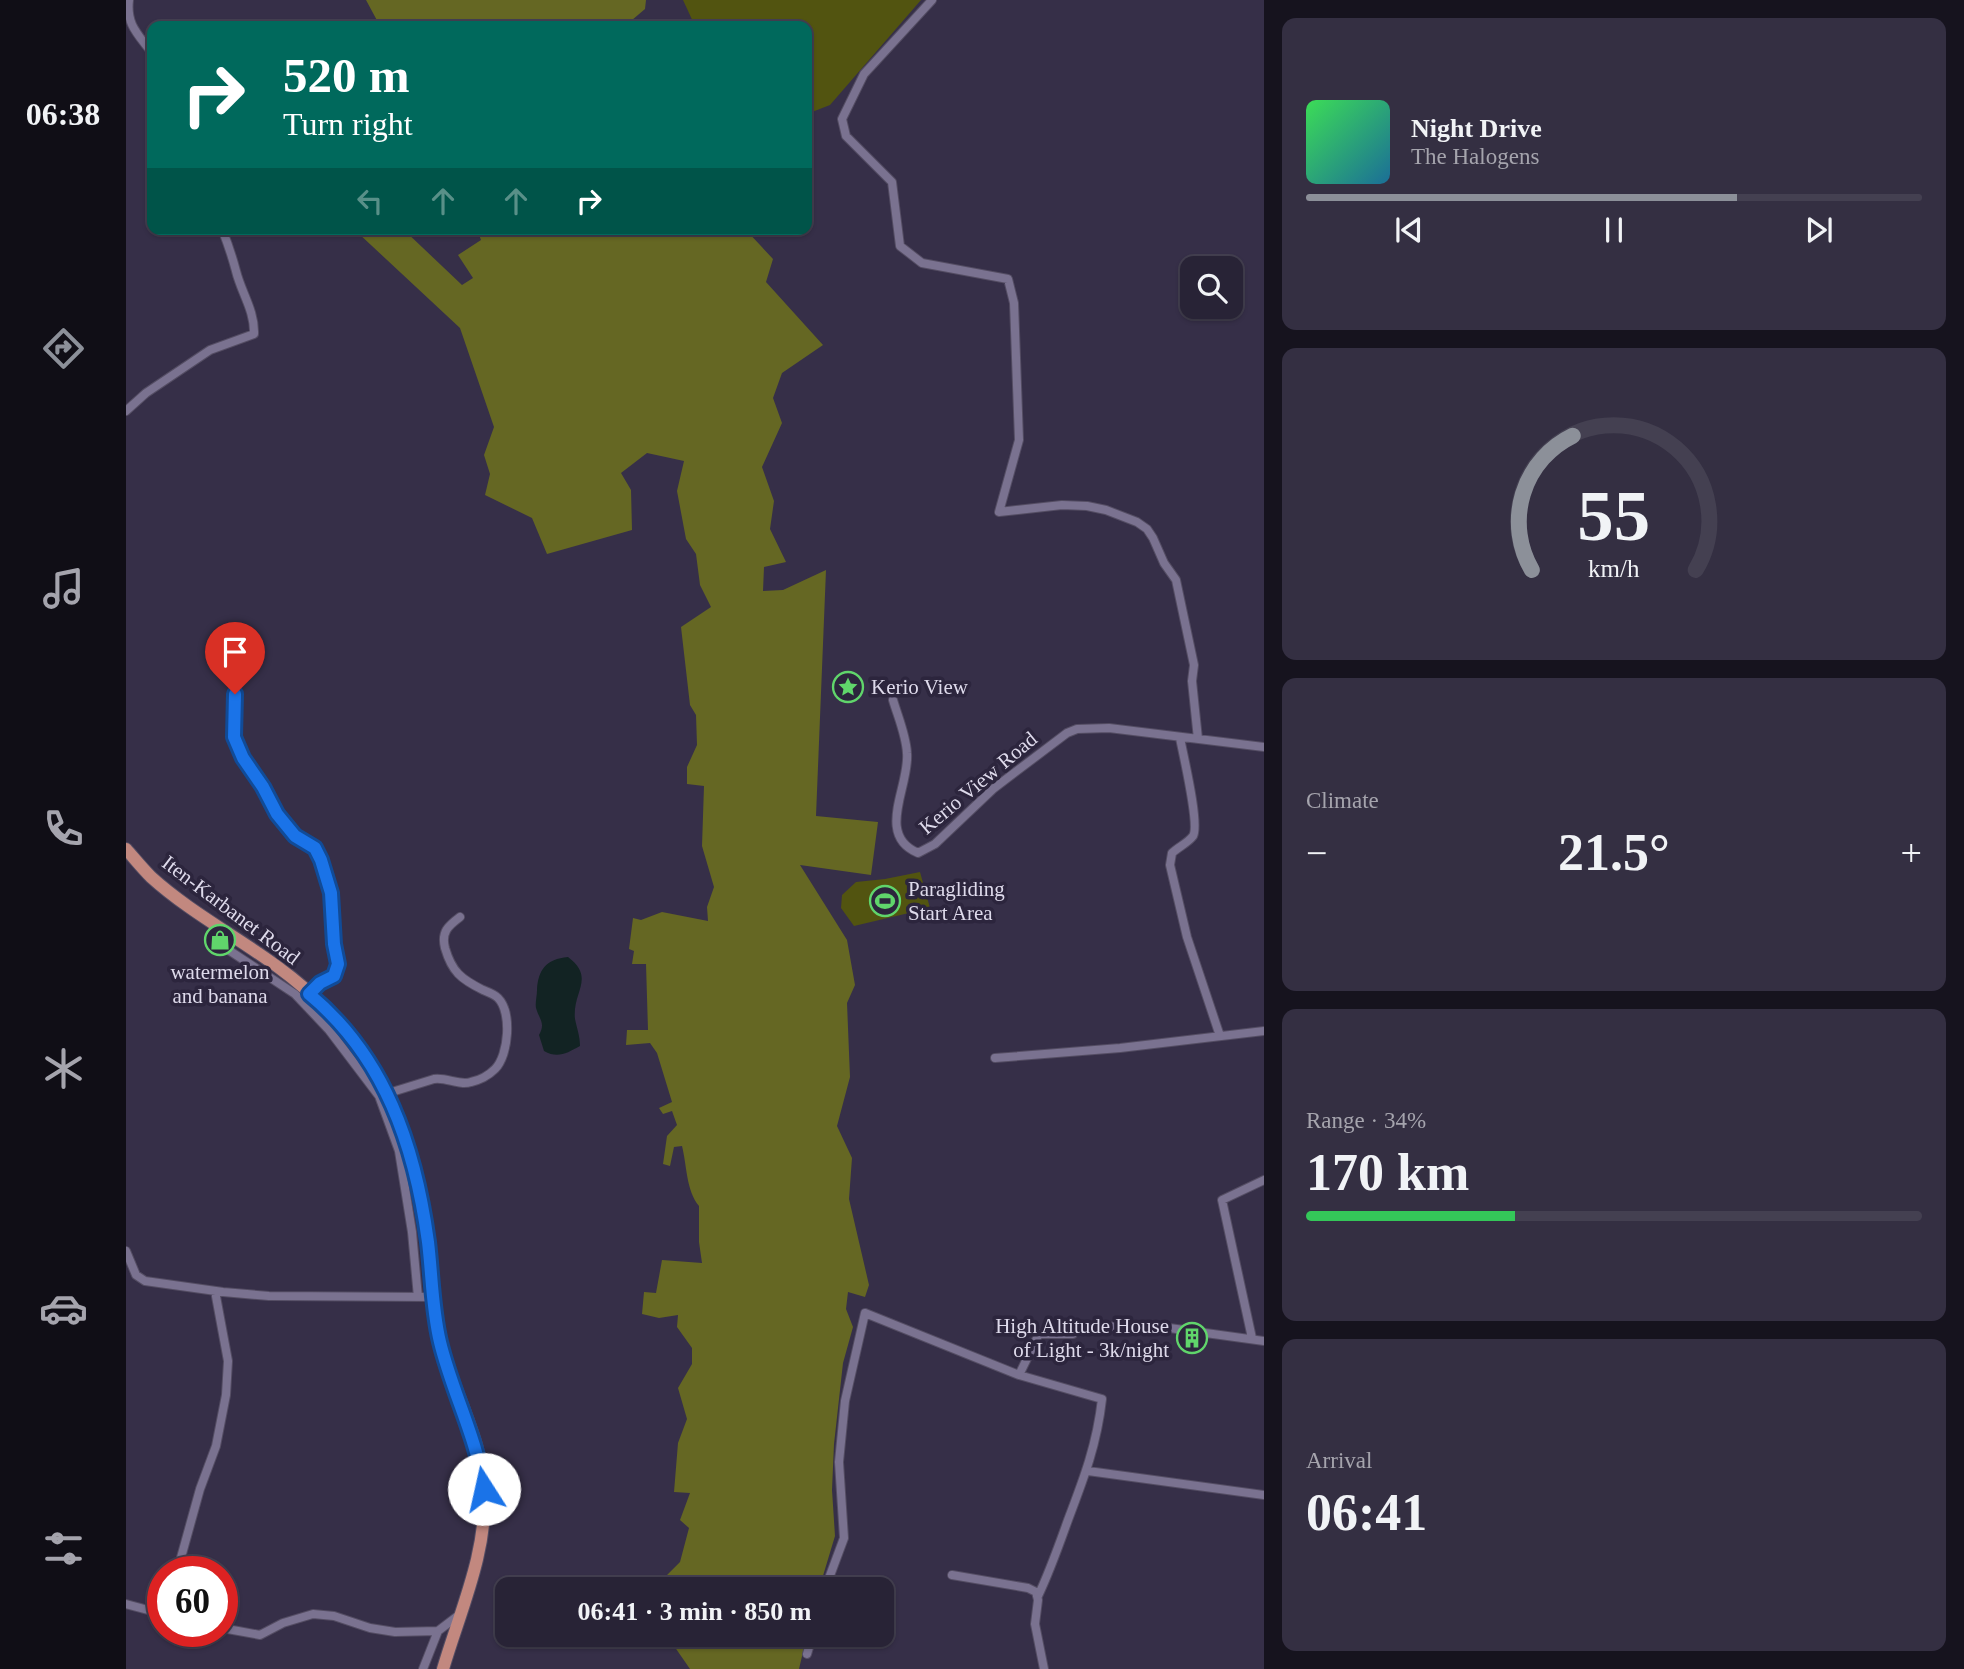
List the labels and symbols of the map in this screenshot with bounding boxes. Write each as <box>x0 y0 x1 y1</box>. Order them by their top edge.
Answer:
pin <box>205 622 265 694</box>
place icon: Kerio View <box>831 670 865 704</box>
place label: Kerio View <box>871 675 969 699</box>
street label: Kerio View Road <box>914 726 1042 839</box>
street label: Iten-Karbanet Road <box>157 850 305 970</box>
place label: Paragliding Start Area <box>908 877 1005 925</box>
sports icon: Paragliding Start Area <box>868 884 902 918</box>
shop icon: watermelon and banana <box>203 923 237 957</box>
place label: watermelon and banana <box>170 960 270 1008</box>
place label: High Altitude House of Light - 3k/night <box>995 1314 1169 1362</box>
building icon: High Altitude House of Light - 3k/night <box>1175 1321 1209 1355</box>
position arrow <box>447 1452 521 1526</box>
speed limit sign: 60 <box>147 1556 238 1647</box>

